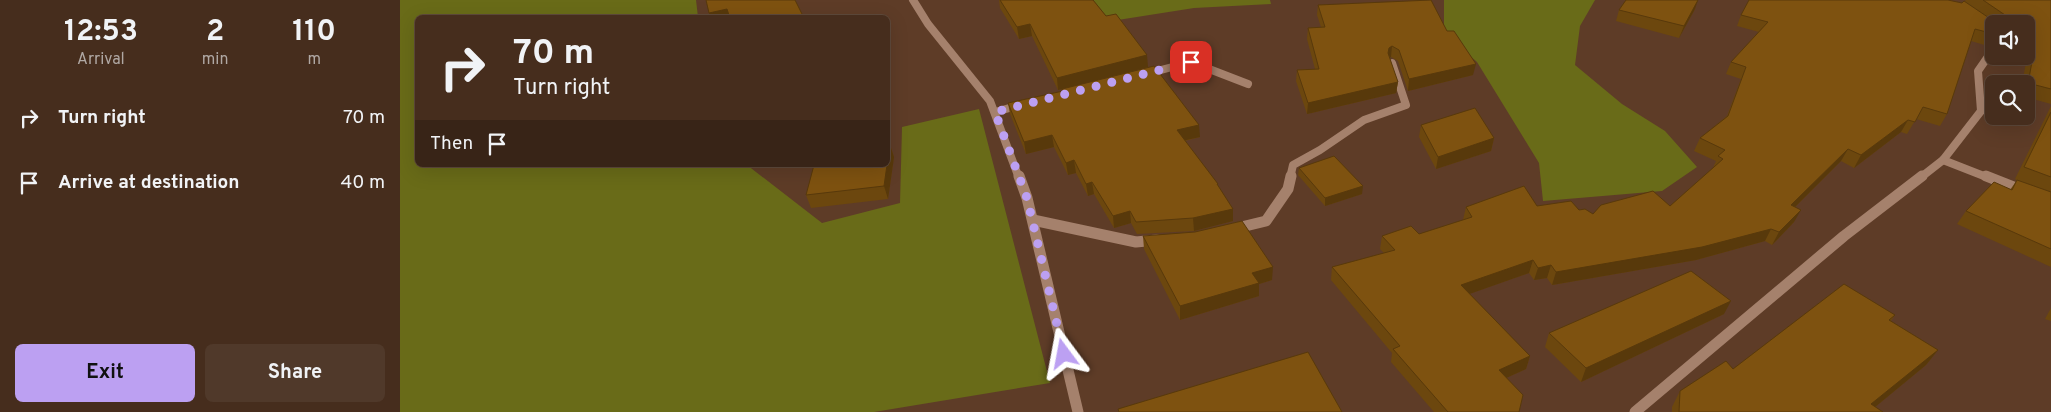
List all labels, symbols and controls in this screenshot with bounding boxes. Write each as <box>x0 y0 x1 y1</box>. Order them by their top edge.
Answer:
text: 12:53 <box>64 14 138 51</box>
text: 2 <box>206 14 224 51</box>
text: 110 <box>292 14 336 51</box>
map controls <box>1985 15 2035 125</box>
button: sound <box>1985 15 2035 65</box>
text: 70 m <box>513 32 594 76</box>
icon: right <box>430 35 495 100</box>
pin <box>1170 41 1212 83</box>
icon: arrive <box>1177 48 1205 76</box>
text: Arrival <box>77 50 125 70</box>
text: min <box>202 50 228 70</box>
text: m <box>307 50 321 70</box>
text: Turn right <box>513 75 610 102</box>
button: search <box>1985 75 2035 125</box>
icon: right <box>15 104 43 132</box>
text: Turn right <box>58 106 146 130</box>
text: 70 m <box>343 106 385 130</box>
icon: arrive <box>483 130 511 158</box>
text: Then <box>430 132 473 156</box>
icon: arrive <box>15 169 43 197</box>
text: Arrive at destination <box>58 171 239 195</box>
text: 40 m <box>340 171 385 195</box>
position arrow <box>1037 327 1089 379</box>
button: Exit <box>15 344 195 402</box>
button: Share <box>205 344 385 402</box>

